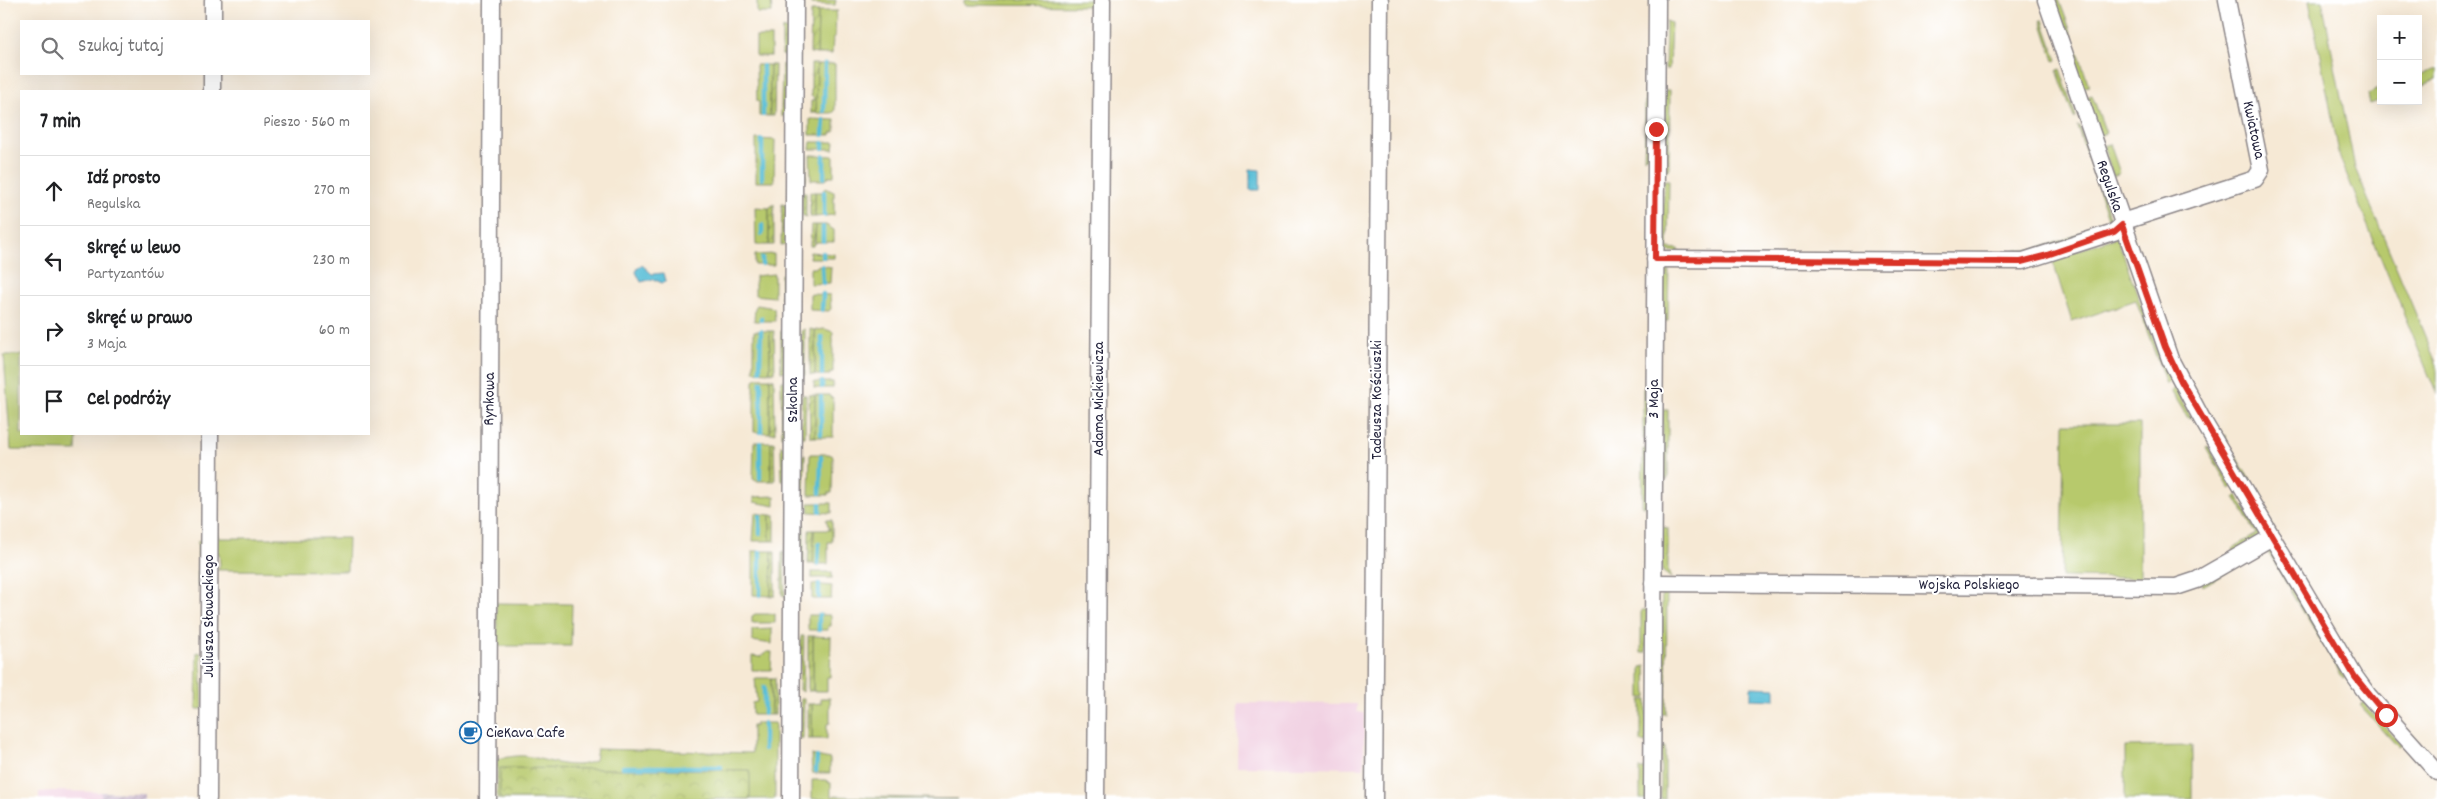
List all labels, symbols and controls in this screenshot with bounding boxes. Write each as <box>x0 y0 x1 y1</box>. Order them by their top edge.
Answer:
map controls <box>2377 15 2422 105</box>
button: + <box>2377 15 2422 60</box>
search box <box>20 20 370 75</box>
icon: search <box>38 34 66 62</box>
text: Szukaj tutaj <box>78 34 164 61</box>
button: − <box>2377 60 2422 105</box>
street label: Kwiatowa <box>2236 99 2270 162</box>
text: 7 min <box>40 108 81 138</box>
text: Pieszo · 560 m <box>263 111 350 134</box>
route end <box>1645 118 1668 141</box>
street label: Regulska <box>2089 157 2129 215</box>
text: Idź prosto <box>87 166 160 193</box>
icon: ahead <box>40 177 68 205</box>
text: 270 m <box>314 179 350 202</box>
text: Regulska <box>87 193 140 216</box>
text: Skręć w lewo <box>87 236 181 263</box>
icon: left <box>40 247 68 275</box>
text: 230 m <box>313 249 350 272</box>
text: Partyzantów <box>87 263 164 286</box>
text: Skręć w prawo <box>87 306 193 333</box>
icon: right <box>40 317 68 345</box>
text: 60 m <box>319 319 350 342</box>
text: 3 Maja <box>87 333 126 356</box>
street label: Tadeusza Kościuszki <box>1366 340 1389 460</box>
street label: Adama Mickiewicza <box>1088 341 1111 456</box>
street label: Rynkowa <box>478 372 502 426</box>
street label: Szkolna <box>782 377 805 423</box>
street label: 3 Maja <box>1643 379 1666 419</box>
icon: arrive <box>40 387 68 415</box>
text: Cel podróży <box>87 387 170 414</box>
street label: Juliusza Słowackiego <box>198 554 221 678</box>
street label: Wojska Polskiego <box>1919 574 2019 597</box>
route start <box>2375 704 2398 727</box>
cafe icon: CieKava Cafe <box>458 721 482 745</box>
place label: CieKava Cafe <box>486 722 565 745</box>

